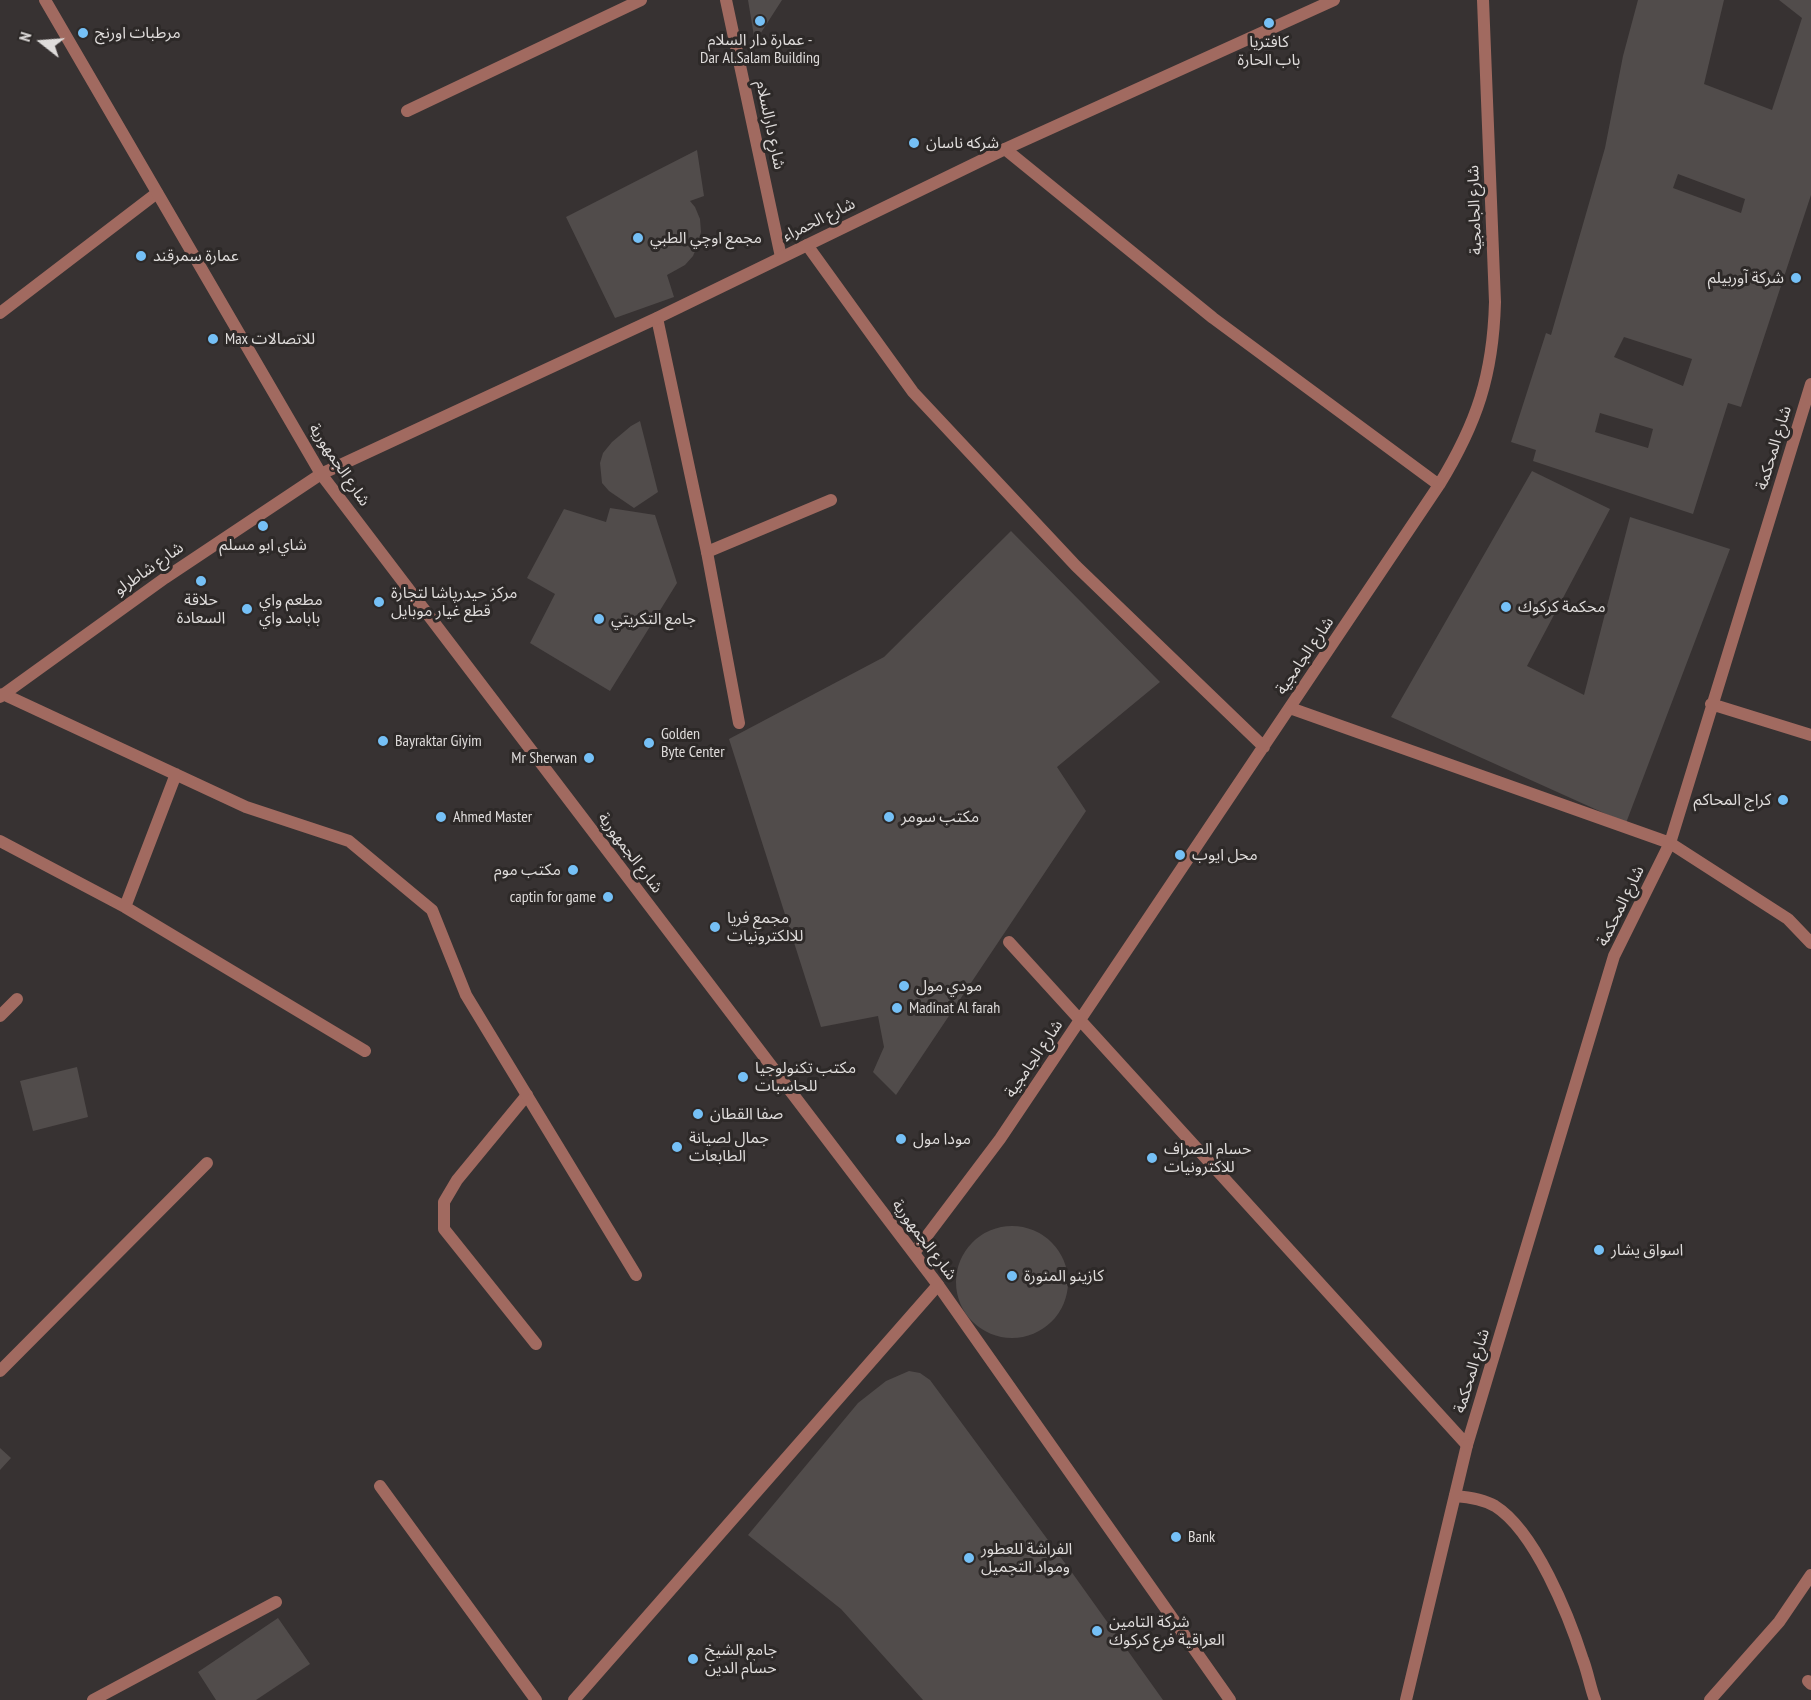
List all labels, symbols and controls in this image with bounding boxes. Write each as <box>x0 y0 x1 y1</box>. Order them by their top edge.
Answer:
north arrow <box>12 12 72 72</box>
marker: عمارة دار السلام - Dar Al.Salam Building <box>753 14 767 28</box>
marker: كافتريا باب الحارة <box>1262 16 1276 30</box>
place label: مرطبات اورنج <box>95 23 181 43</box>
marker: مرطبات اورنج <box>76 26 90 40</box>
text: N <box>14 30 36 44</box>
place label: عمارة دار السلام - Dar Al.Salam Building <box>700 30 820 68</box>
place label: كافتريا باب الحارة <box>1238 32 1300 70</box>
street label: شارع دارالسلام <box>751 79 789 171</box>
place label: شرکە ناسان <box>926 133 999 153</box>
marker: شرکە ناسان <box>907 136 921 150</box>
street label: شارع الجامجية <box>1464 165 1486 255</box>
street label: شارع الحمراء <box>780 194 858 246</box>
place label: مجمع اوچي الطبي <box>650 228 762 248</box>
marker: مجمع اوچي الطبي <box>631 231 645 245</box>
place label: عمارة سمرقند <box>153 246 239 266</box>
marker: عمارة سمرقند <box>134 249 148 263</box>
place label: شركة آوربيلم <box>1708 268 1784 288</box>
marker: شركة آوربيلم <box>1789 271 1803 285</box>
place label: Max للاتصالات <box>225 329 315 349</box>
marker: Max للاتصالات <box>206 332 220 346</box>
street label: شارع المحكمة <box>1752 404 1796 492</box>
street label: شارع الجمهورية <box>304 420 374 510</box>
marker: شاي ابو مسلم <box>256 519 270 533</box>
place label: شاي ابو مسلم <box>219 535 307 555</box>
street label: شارع شاطرلو <box>111 538 187 600</box>
marker: حلاقة السعادة <box>194 574 208 588</box>
place label: مركز حيدرپاشا لتجارة قطع غيار موبايل <box>391 583 517 621</box>
place label: حلاقة السعادة <box>177 590 225 628</box>
place label: مطعم واي بابامد واي <box>259 590 323 628</box>
marker: مركز حيدرپاشا لتجارة قطع غيار موبايل <box>372 595 386 609</box>
place label: محكمة كركوك <box>1518 597 1606 617</box>
marker: محكمة كركوك <box>1499 600 1513 614</box>
marker: مطعم واي بابامد واي <box>240 602 254 616</box>
place label: جامع التكريتي <box>611 609 696 629</box>
marker: جامع التكريتي <box>592 612 606 626</box>
street label: شارع الجامجية <box>1272 613 1338 699</box>
place label: Golden Byte Center <box>661 724 725 762</box>
place label: Bayraktar Giyim <box>395 731 482 751</box>
marker: Bayraktar Giyim <box>376 734 390 748</box>
marker: Golden Byte Center <box>642 736 656 750</box>
place label: Mr Sherwan <box>511 748 577 768</box>
marker: Mr Sherwan <box>582 751 596 765</box>
place label: كراج المحاكم <box>1693 790 1771 810</box>
marker: كراج المحاكم <box>1776 793 1790 807</box>
place label: Ahmed Master <box>453 807 532 827</box>
place label: مكتب سومر <box>901 807 979 827</box>
street label: شارع الجمهورية <box>594 809 666 897</box>
marker: Ahmed Master <box>434 810 448 824</box>
marker: مكتب سومر <box>882 810 896 824</box>
place label: محل ايوب <box>1192 845 1258 865</box>
marker: محل ايوب <box>1173 848 1187 862</box>
place label: مكتب موم <box>494 860 561 880</box>
marker: مكتب موم <box>566 863 580 877</box>
street label: شارع المحكمة <box>1593 863 1649 949</box>
place label: captin for game <box>510 887 596 907</box>
marker: captin for game <box>601 890 615 904</box>
place label: مجمع فريا للالكترونيات <box>727 908 803 946</box>
marker: مجمع فريا للالكترونيات <box>708 920 722 934</box>
place label: مودي مول <box>916 976 982 996</box>
marker: مودي مول <box>897 979 911 993</box>
place label: Madinat Al farah <box>909 998 1000 1018</box>
marker: Madinat Al farah <box>890 1001 904 1015</box>
street label: شارع الجامجية <box>1001 1016 1067 1102</box>
place label: مكتب تكنولوجيا للحاسبات <box>755 1058 856 1096</box>
marker: مكتب تكنولوجيا للحاسبات <box>736 1070 750 1084</box>
place label: صفا القطان <box>710 1104 783 1124</box>
marker: صفا القطان <box>691 1107 705 1121</box>
place label: جمال لصيانة الطابعات <box>689 1128 769 1166</box>
place label: مودا مول <box>913 1129 971 1149</box>
marker: مودا مول <box>894 1132 908 1146</box>
place label: حسام الصراف للاكترونيات <box>1164 1139 1251 1177</box>
marker: جمال لصيانة الطابعات <box>670 1140 684 1154</box>
marker: حسام الصراف للاكترونيات <box>1145 1151 1159 1165</box>
street label: شارع الجمهورية <box>888 1196 960 1284</box>
place label: اسواق يشار <box>1611 1240 1683 1260</box>
marker: اسواق يشار <box>1592 1243 1606 1257</box>
place label: كازينو المنورة <box>1024 1266 1104 1286</box>
marker: كازينو المنورة <box>1005 1269 1019 1283</box>
street label: شارع المحكمة <box>1450 1327 1494 1415</box>
place label: Bank <box>1188 1527 1215 1547</box>
marker: Bank <box>1169 1530 1183 1544</box>
place label: الفراشة للعطور ومواد التجميل <box>981 1539 1072 1577</box>
marker: الفراشة للعطور ومواد التجميل <box>962 1551 976 1565</box>
place label: شركة التامين العراقية فرع كركوك <box>1109 1612 1225 1650</box>
marker: شركة التامين العراقية فرع كركوك <box>1090 1624 1104 1638</box>
place label: جامع الشيخ حسام الدين <box>705 1640 777 1678</box>
marker: جامع الشيخ حسام الدين <box>686 1652 700 1666</box>

